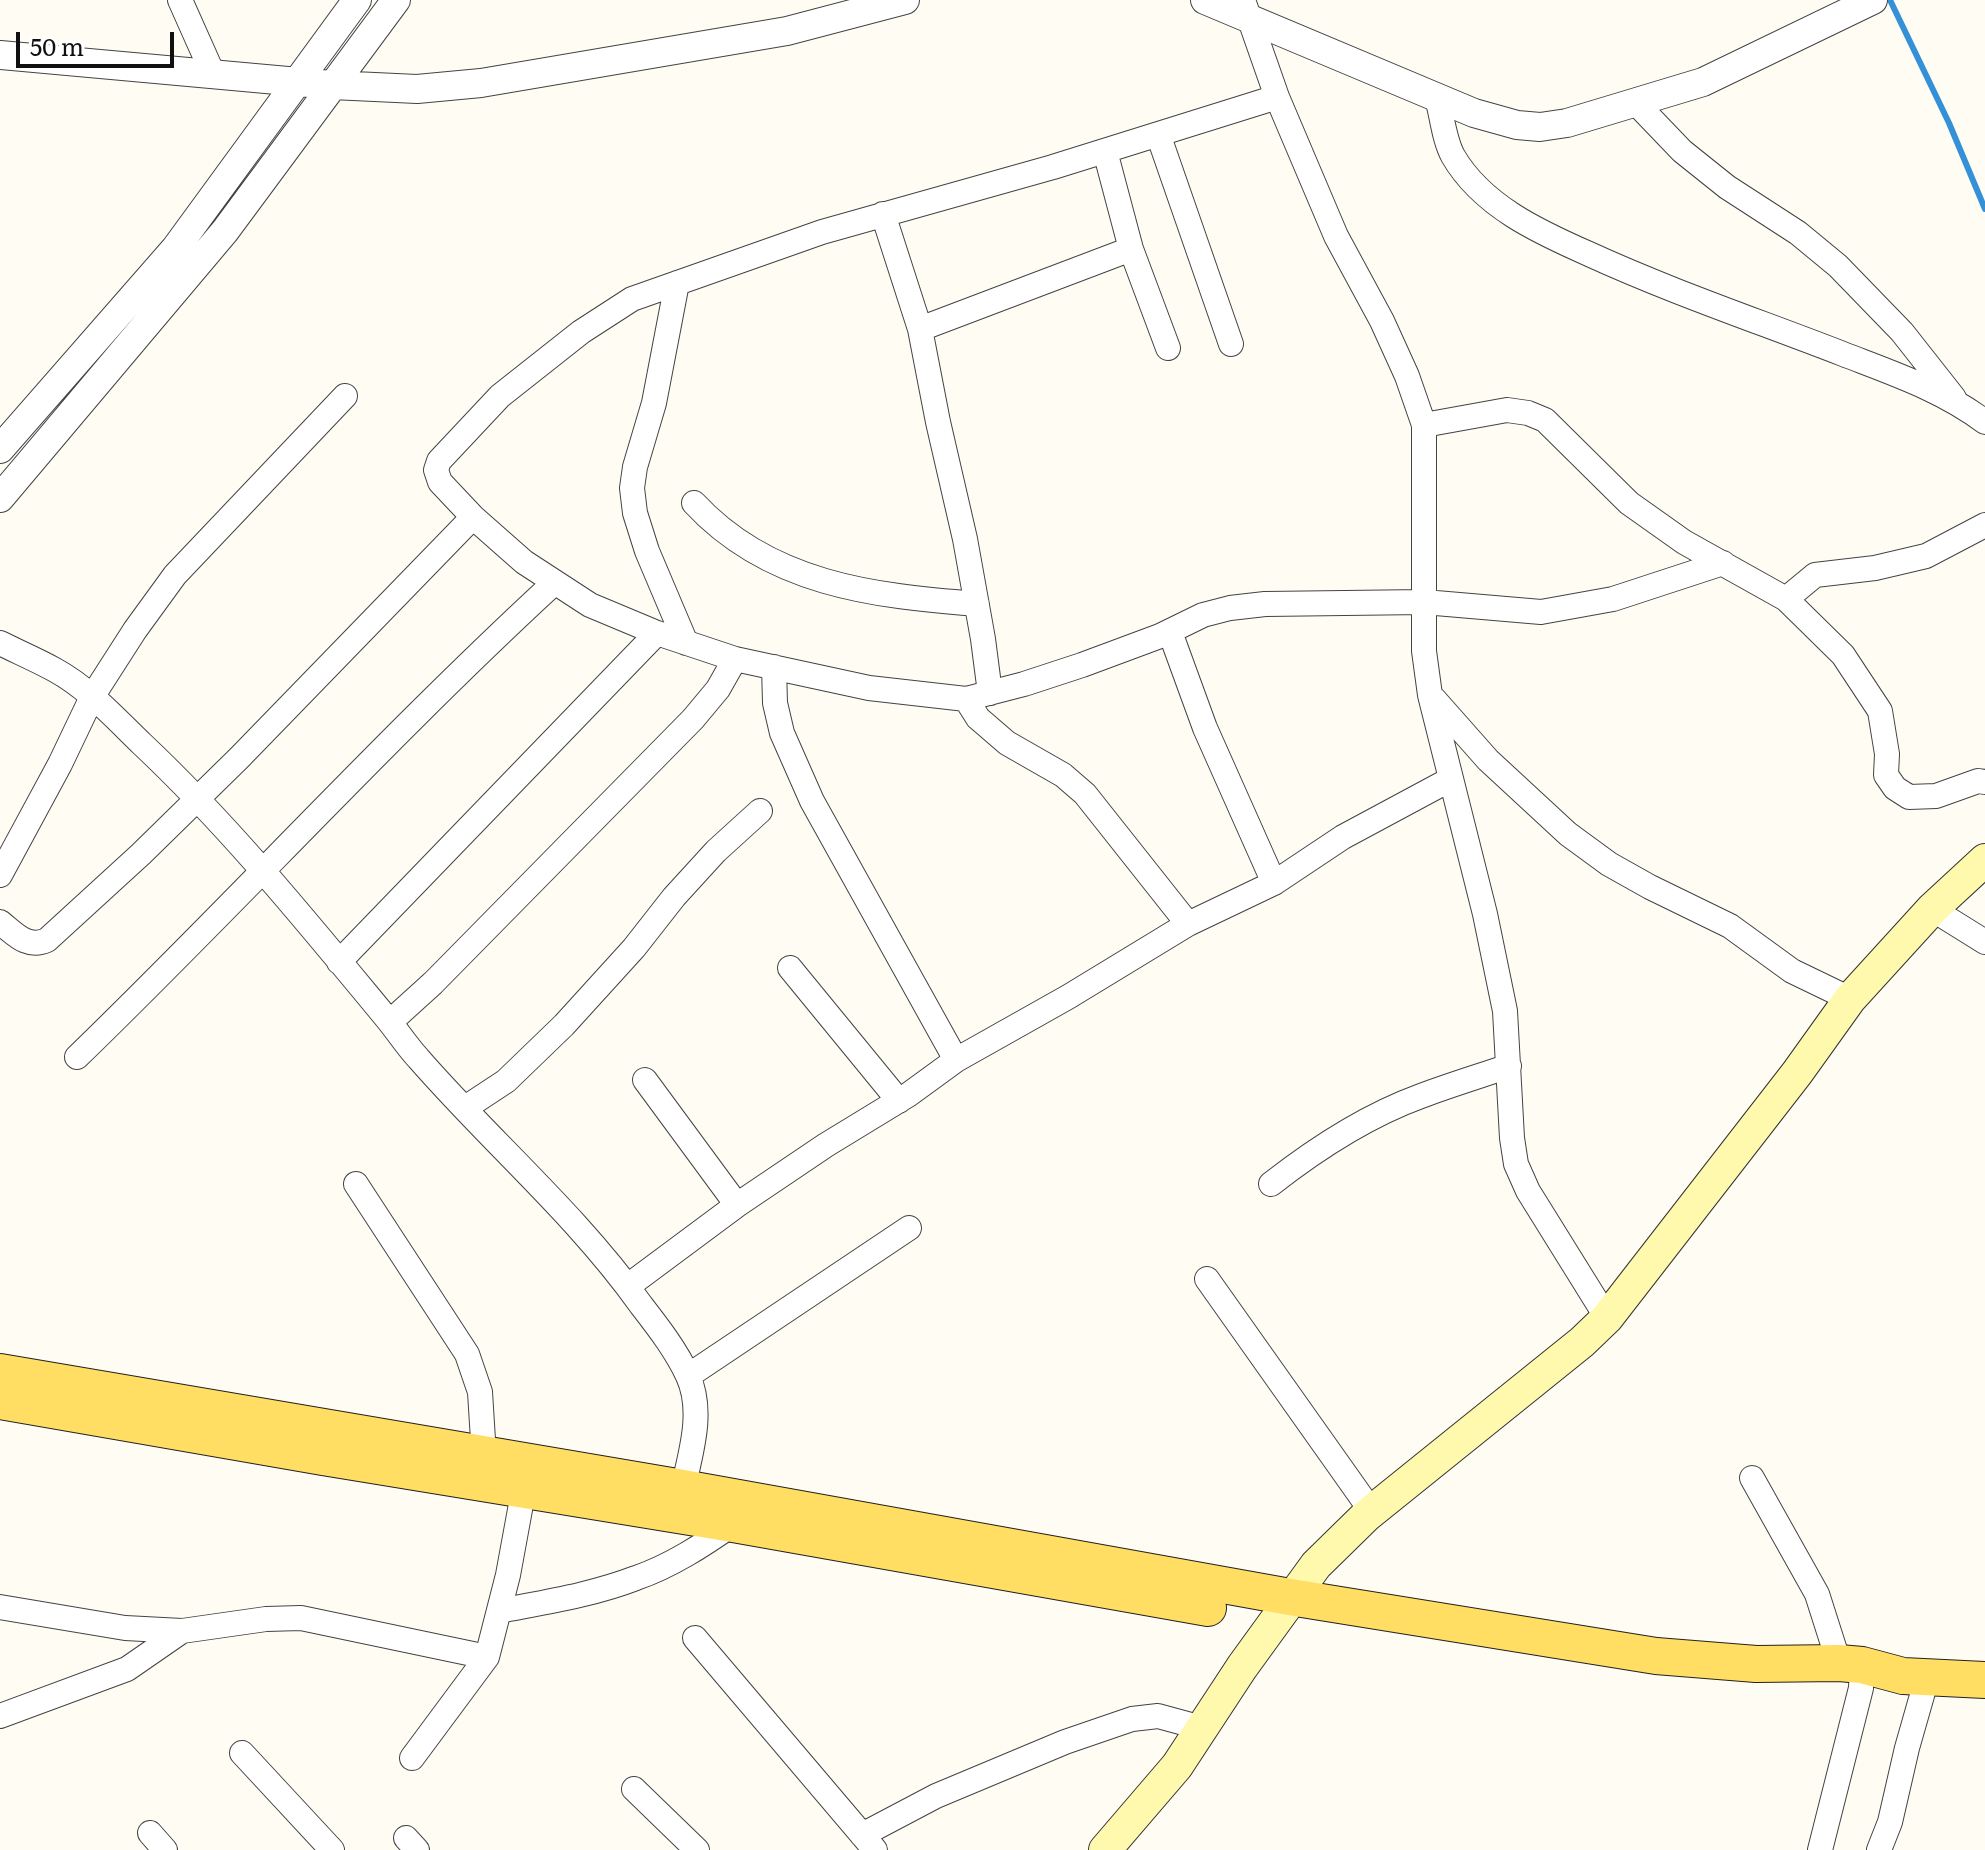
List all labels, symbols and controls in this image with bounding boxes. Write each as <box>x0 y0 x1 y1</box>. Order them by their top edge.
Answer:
scale bar <box>20 16 178 66</box>
text: 50 m <box>30 28 84 63</box>

